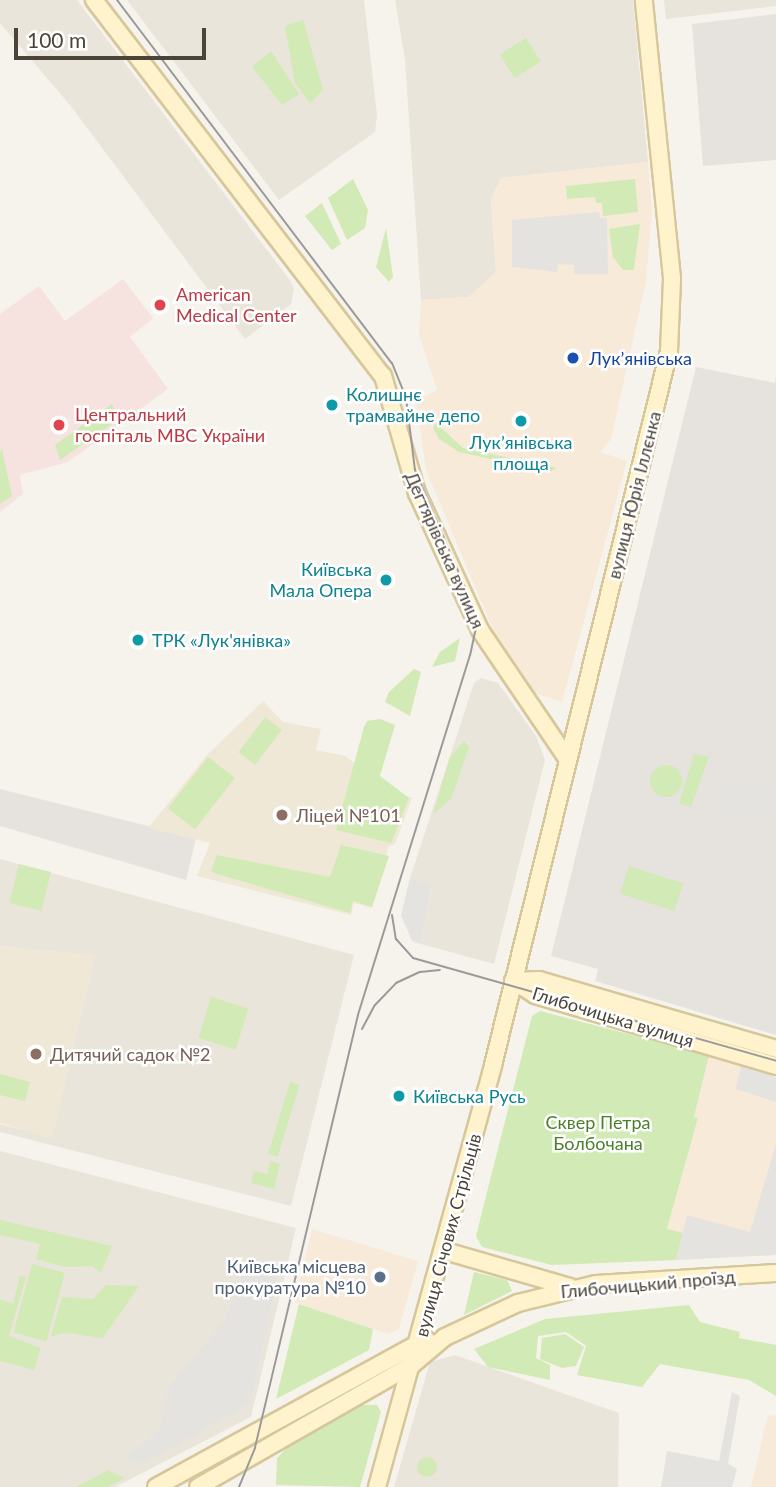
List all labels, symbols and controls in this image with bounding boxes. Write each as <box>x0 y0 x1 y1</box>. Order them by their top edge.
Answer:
scale bar <box>18 14 210 58</box>
text: 100 m <box>27 27 86 52</box>
place label: American Medical Center <box>176 284 296 326</box>
marker: American Medical Center <box>150 295 170 315</box>
place label: Лукʼянівська <box>589 347 692 369</box>
marker: Лукʼянівська <box>563 348 583 368</box>
place label: Колишнє трамвайне депо <box>346 384 480 426</box>
marker: Колишнє трамвайне депо <box>324 397 340 413</box>
place label: Центральний госпіталь МВС України <box>75 404 265 446</box>
street label: вулиця Юрія Іллєнка <box>603 409 665 581</box>
marker: Лукʼянівська площа <box>513 413 529 429</box>
marker: Центральний госпіталь МВС України <box>49 415 69 435</box>
place label: Лукʼянівська площа <box>469 432 573 474</box>
street label: Дегтярівська вулиця <box>401 468 489 632</box>
place label: Київська Мала Опера <box>270 559 372 602</box>
marker: Київська Мала Опера <box>378 572 394 588</box>
place label: ТРК «Лук'янівка» <box>152 629 291 651</box>
marker: ТРК «Лук'янівка» <box>130 632 146 648</box>
place label: Ліцей №101 <box>296 804 401 826</box>
marker: Ліцей №101 <box>274 807 290 823</box>
street label: Глибочицька вулиця <box>530 982 696 1052</box>
place label: Дитячий садок №2 <box>50 1043 210 1065</box>
marker: Дитячий садок №2 <box>28 1046 44 1062</box>
place label: Київська Русь <box>413 1085 526 1107</box>
marker: Київська Русь <box>391 1088 407 1104</box>
park label: Сквер Петра Болбочана <box>546 1112 650 1154</box>
street label: вулиця Січових Стрільців <box>410 1131 486 1339</box>
place label: Київська місцева прокуратура №10 <box>214 1256 366 1298</box>
street label: Глибочицький проїзд <box>560 1266 736 1302</box>
marker: Київська місцева прокуратура №10 <box>372 1269 388 1285</box>

